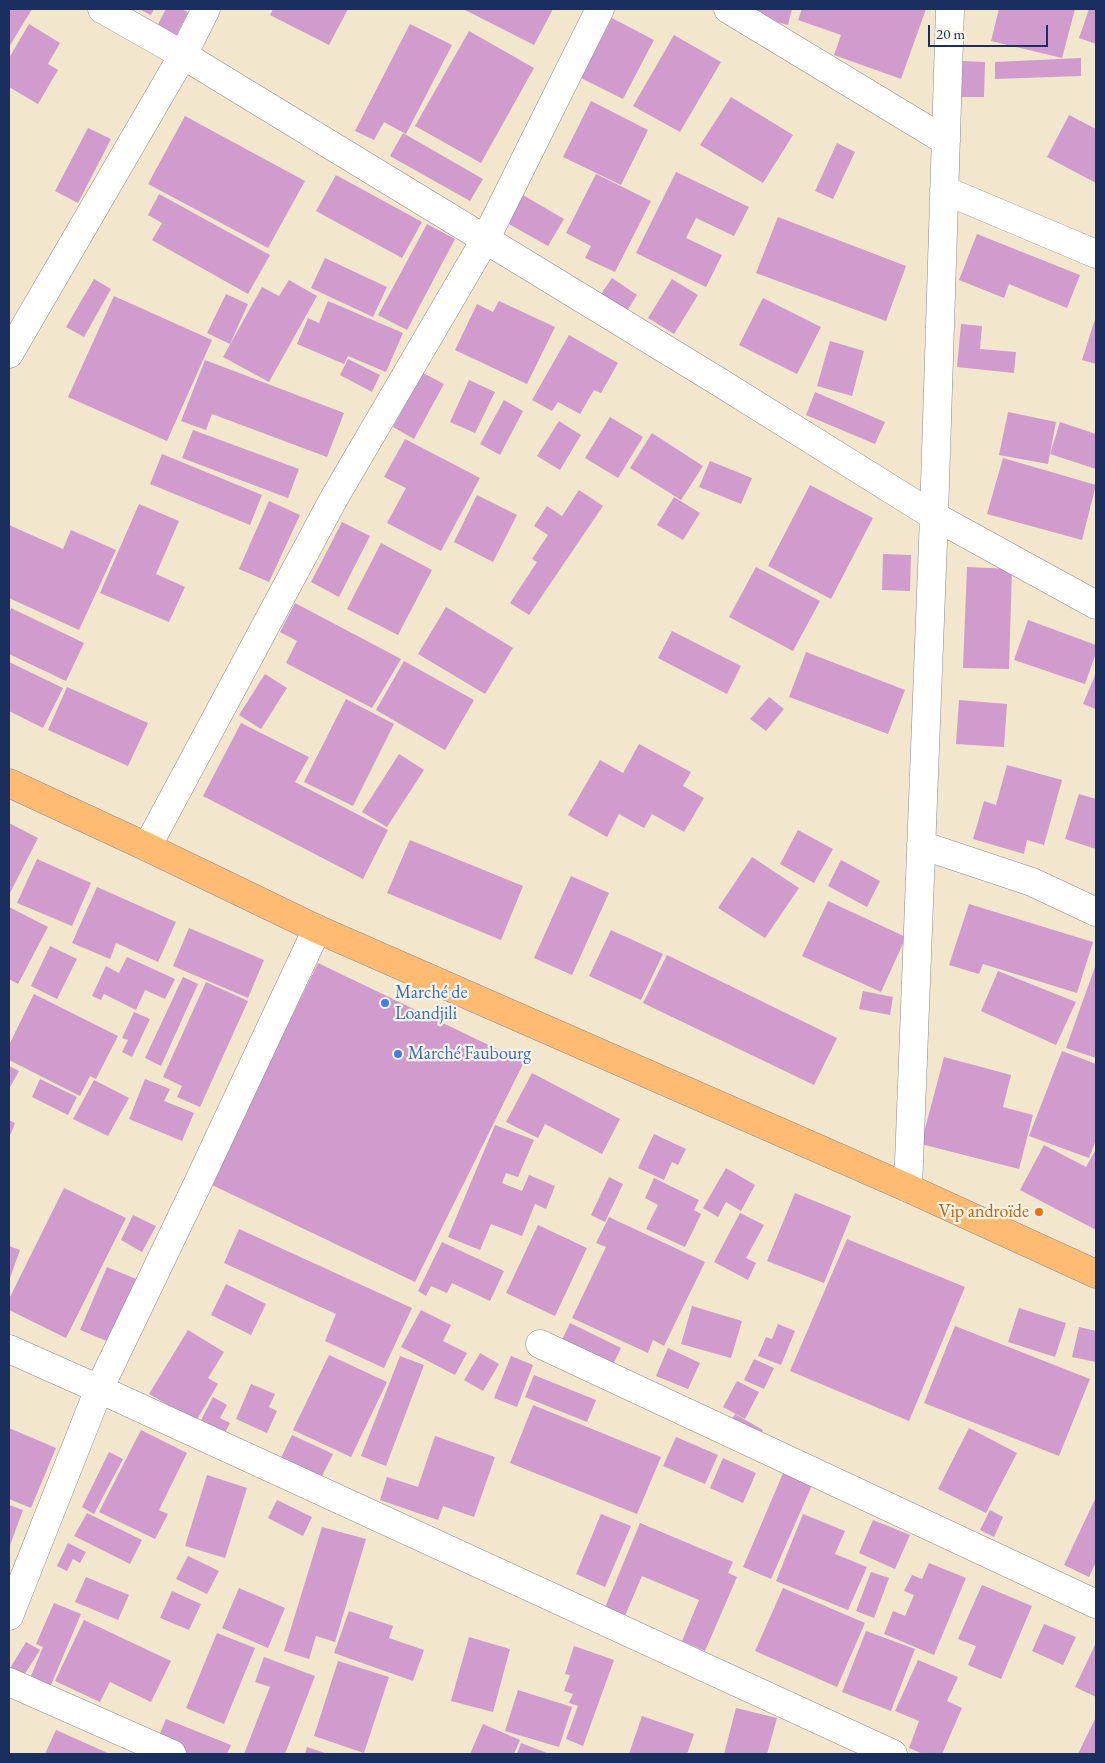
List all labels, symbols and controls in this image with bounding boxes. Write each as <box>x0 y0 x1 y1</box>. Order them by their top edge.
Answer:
scale bar <box>930 15 1050 47</box>
text: 20 m <box>936 24 965 43</box>
place label: Marché de Loandjili <box>395 982 467 1024</box>
marker: Marché de Loandjili <box>379 997 391 1009</box>
place label: Marché Faubourg <box>408 1043 531 1065</box>
marker: Marché Faubourg <box>392 1048 404 1060</box>
place label: Vip androïde <box>939 1201 1029 1223</box>
marker: Vip androïde <box>1033 1206 1045 1218</box>

